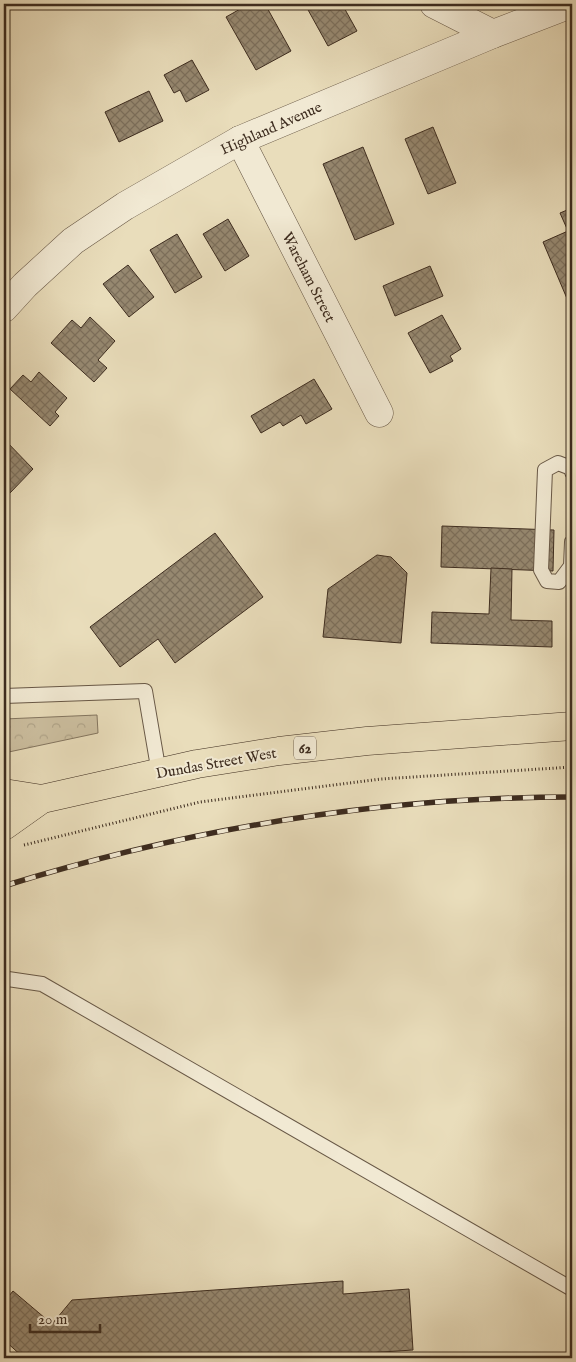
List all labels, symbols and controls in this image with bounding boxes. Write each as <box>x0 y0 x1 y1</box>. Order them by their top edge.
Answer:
street label: Highland Avenue <box>218 98 325 159</box>
street label: Wareham Street <box>278 229 339 326</box>
road number: 62 <box>294 736 316 760</box>
street label: Dundas Street West <box>154 744 278 783</box>
scale bar <box>30 1302 100 1334</box>
text: 20 m <box>38 1310 68 1329</box>

